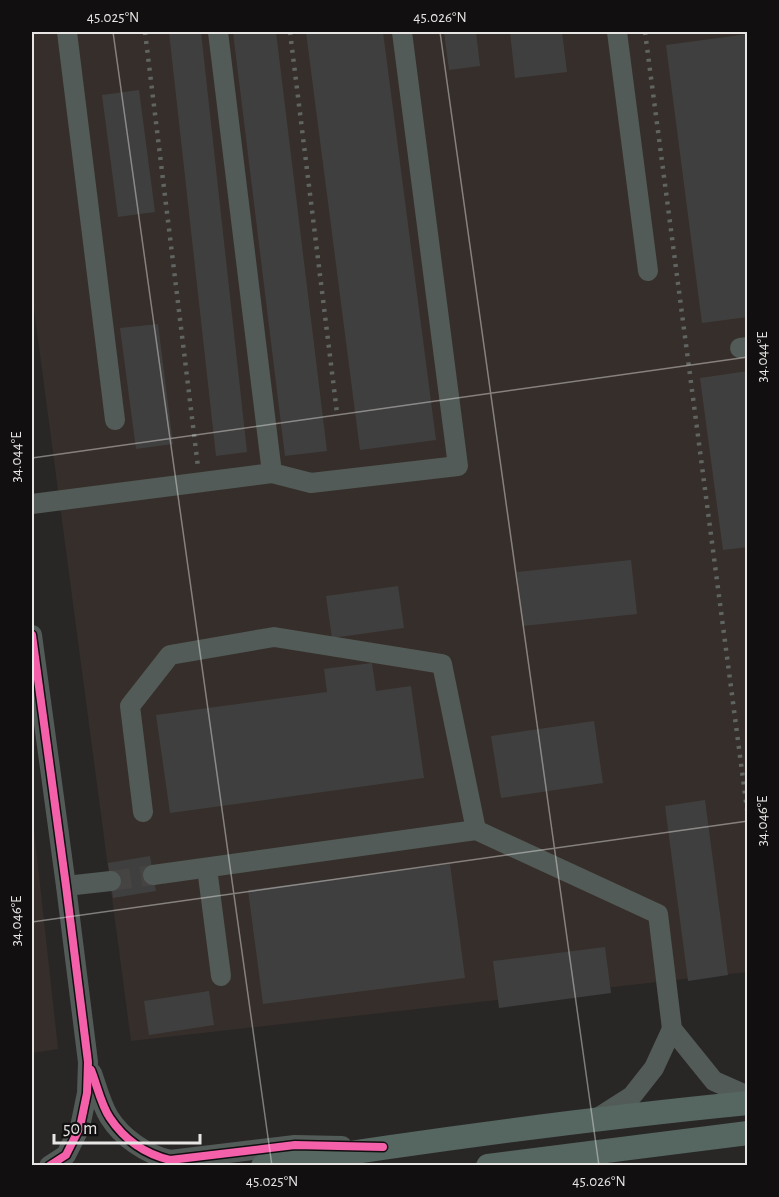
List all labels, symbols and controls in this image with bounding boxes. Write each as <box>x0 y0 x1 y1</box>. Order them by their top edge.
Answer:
text: 45.025°N <box>87 10 139 25</box>
text: 45.026°N <box>413 10 467 25</box>
text: 34.044°E <box>755 332 770 382</box>
text: 34.044°E <box>9 432 24 482</box>
text: 34.046°E <box>755 796 770 846</box>
text: 34.046°E <box>9 896 24 946</box>
scale bar <box>54 1107 200 1145</box>
text: 50 m <box>63 1120 97 1138</box>
text: 45.025°N <box>246 1174 298 1189</box>
text: 45.026°N <box>572 1174 626 1189</box>

